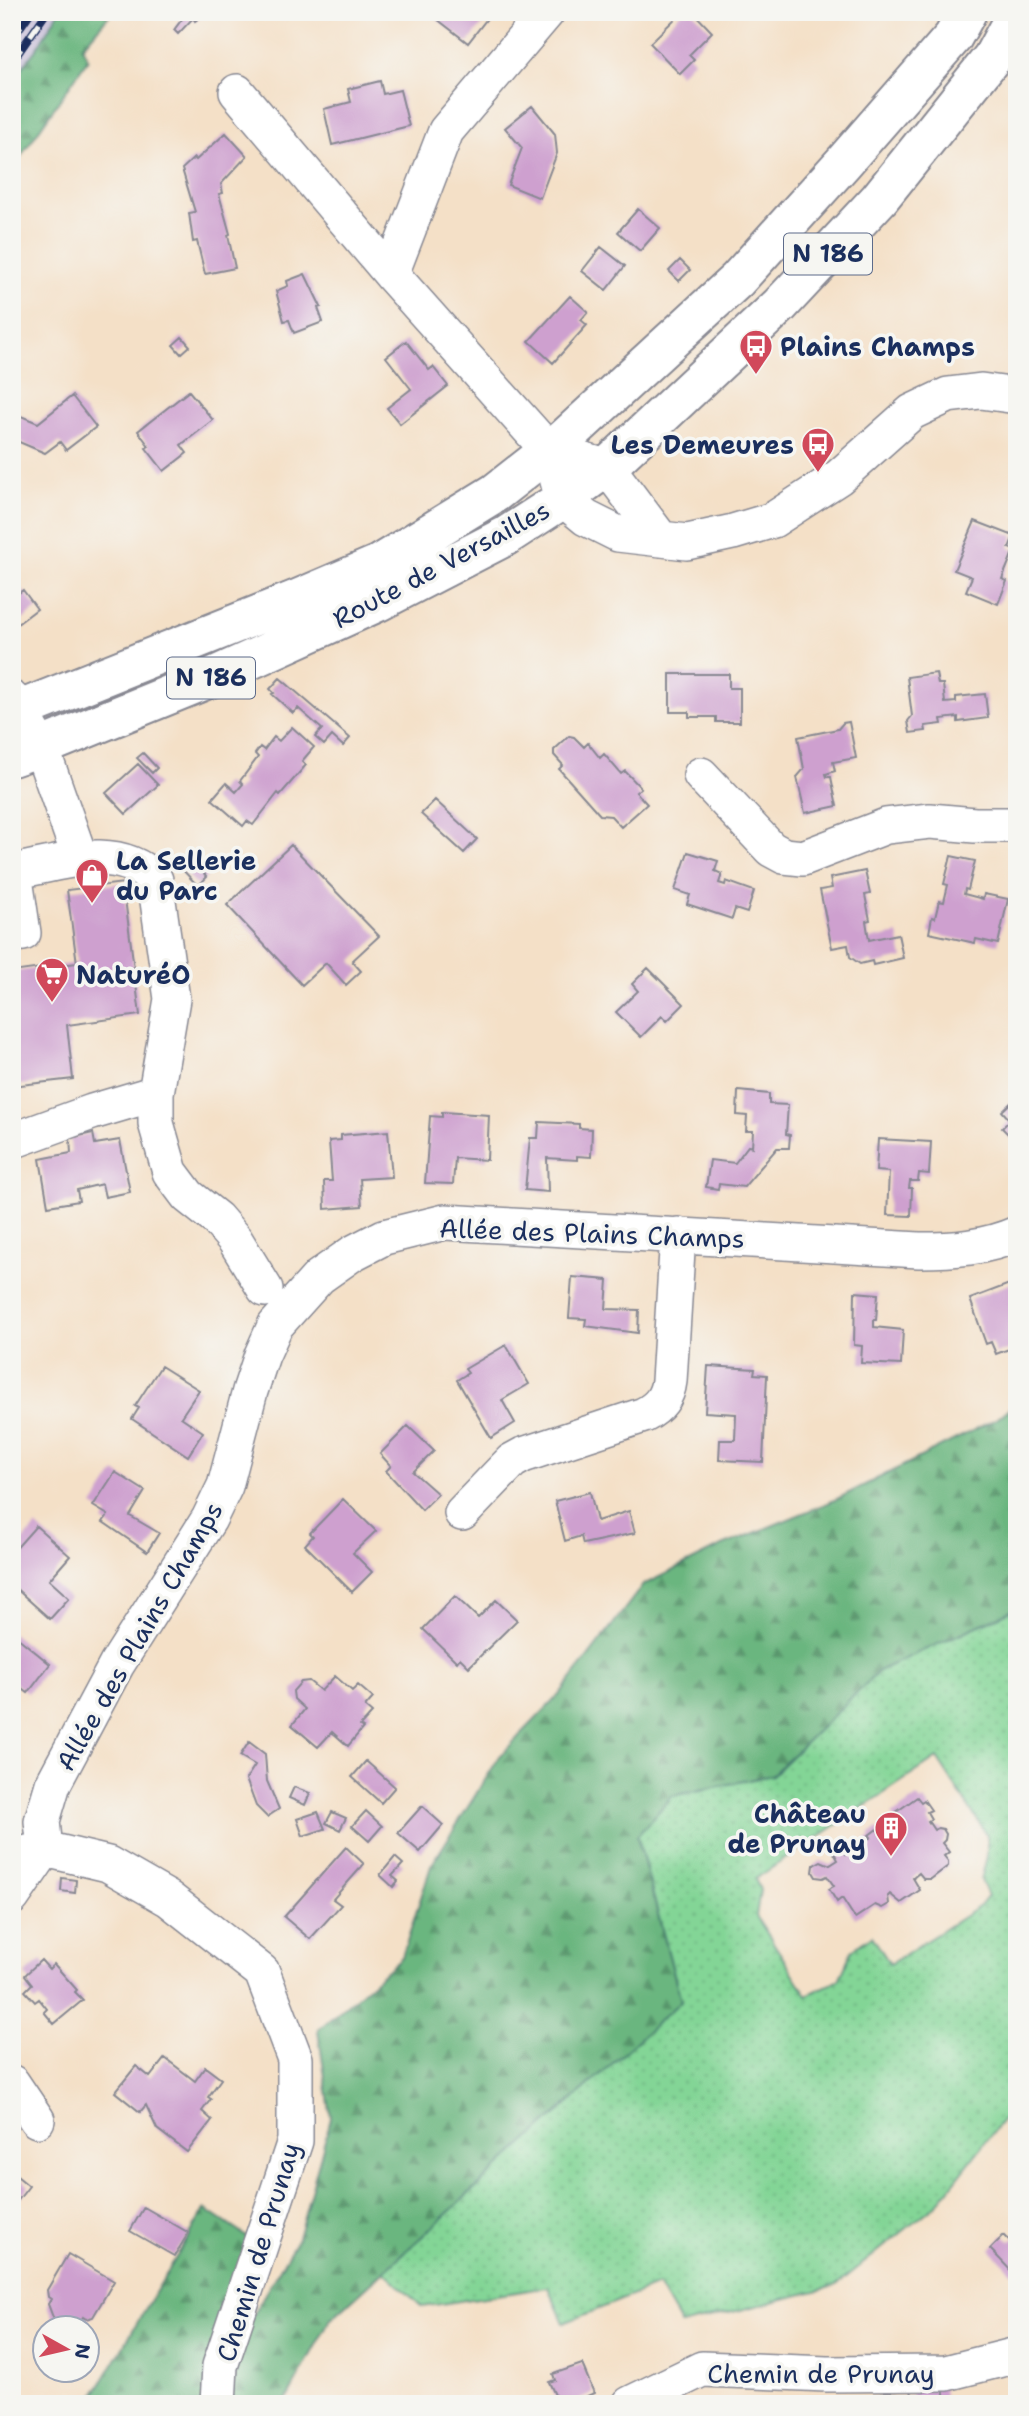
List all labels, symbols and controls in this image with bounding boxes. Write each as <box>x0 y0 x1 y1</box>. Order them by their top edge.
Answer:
road number: N 186 <box>784 233 872 274</box>
bus stop icon: Plains Champs <box>737 327 775 376</box>
place label: Plains Champs <box>780 329 975 364</box>
bus stop icon: Les Demeures <box>799 425 837 474</box>
place label: Les Demeures <box>611 427 794 462</box>
street label: Route de Versailles <box>326 492 556 636</box>
road number: N 186 <box>167 658 255 698</box>
place label: La Sellerie du Parc <box>116 843 256 908</box>
shop icon: La Sellerie du Parc <box>73 856 111 905</box>
supermarket icon: NaturéO <box>33 955 71 1004</box>
place label: NaturéO <box>76 957 190 992</box>
street label: Allée des Plains Champs <box>439 1210 745 1256</box>
street label: Allée des Plains Champs <box>48 1495 230 1777</box>
place label: Château de Prunay <box>727 1796 866 1861</box>
building icon: Château de Prunay <box>872 1809 910 1858</box>
street label: Chemin de Prunay <box>208 2138 308 2366</box>
north arrow <box>32 2314 102 2384</box>
text: N <box>69 2342 96 2360</box>
street label: Chemin de Prunay <box>707 2356 935 2391</box>

